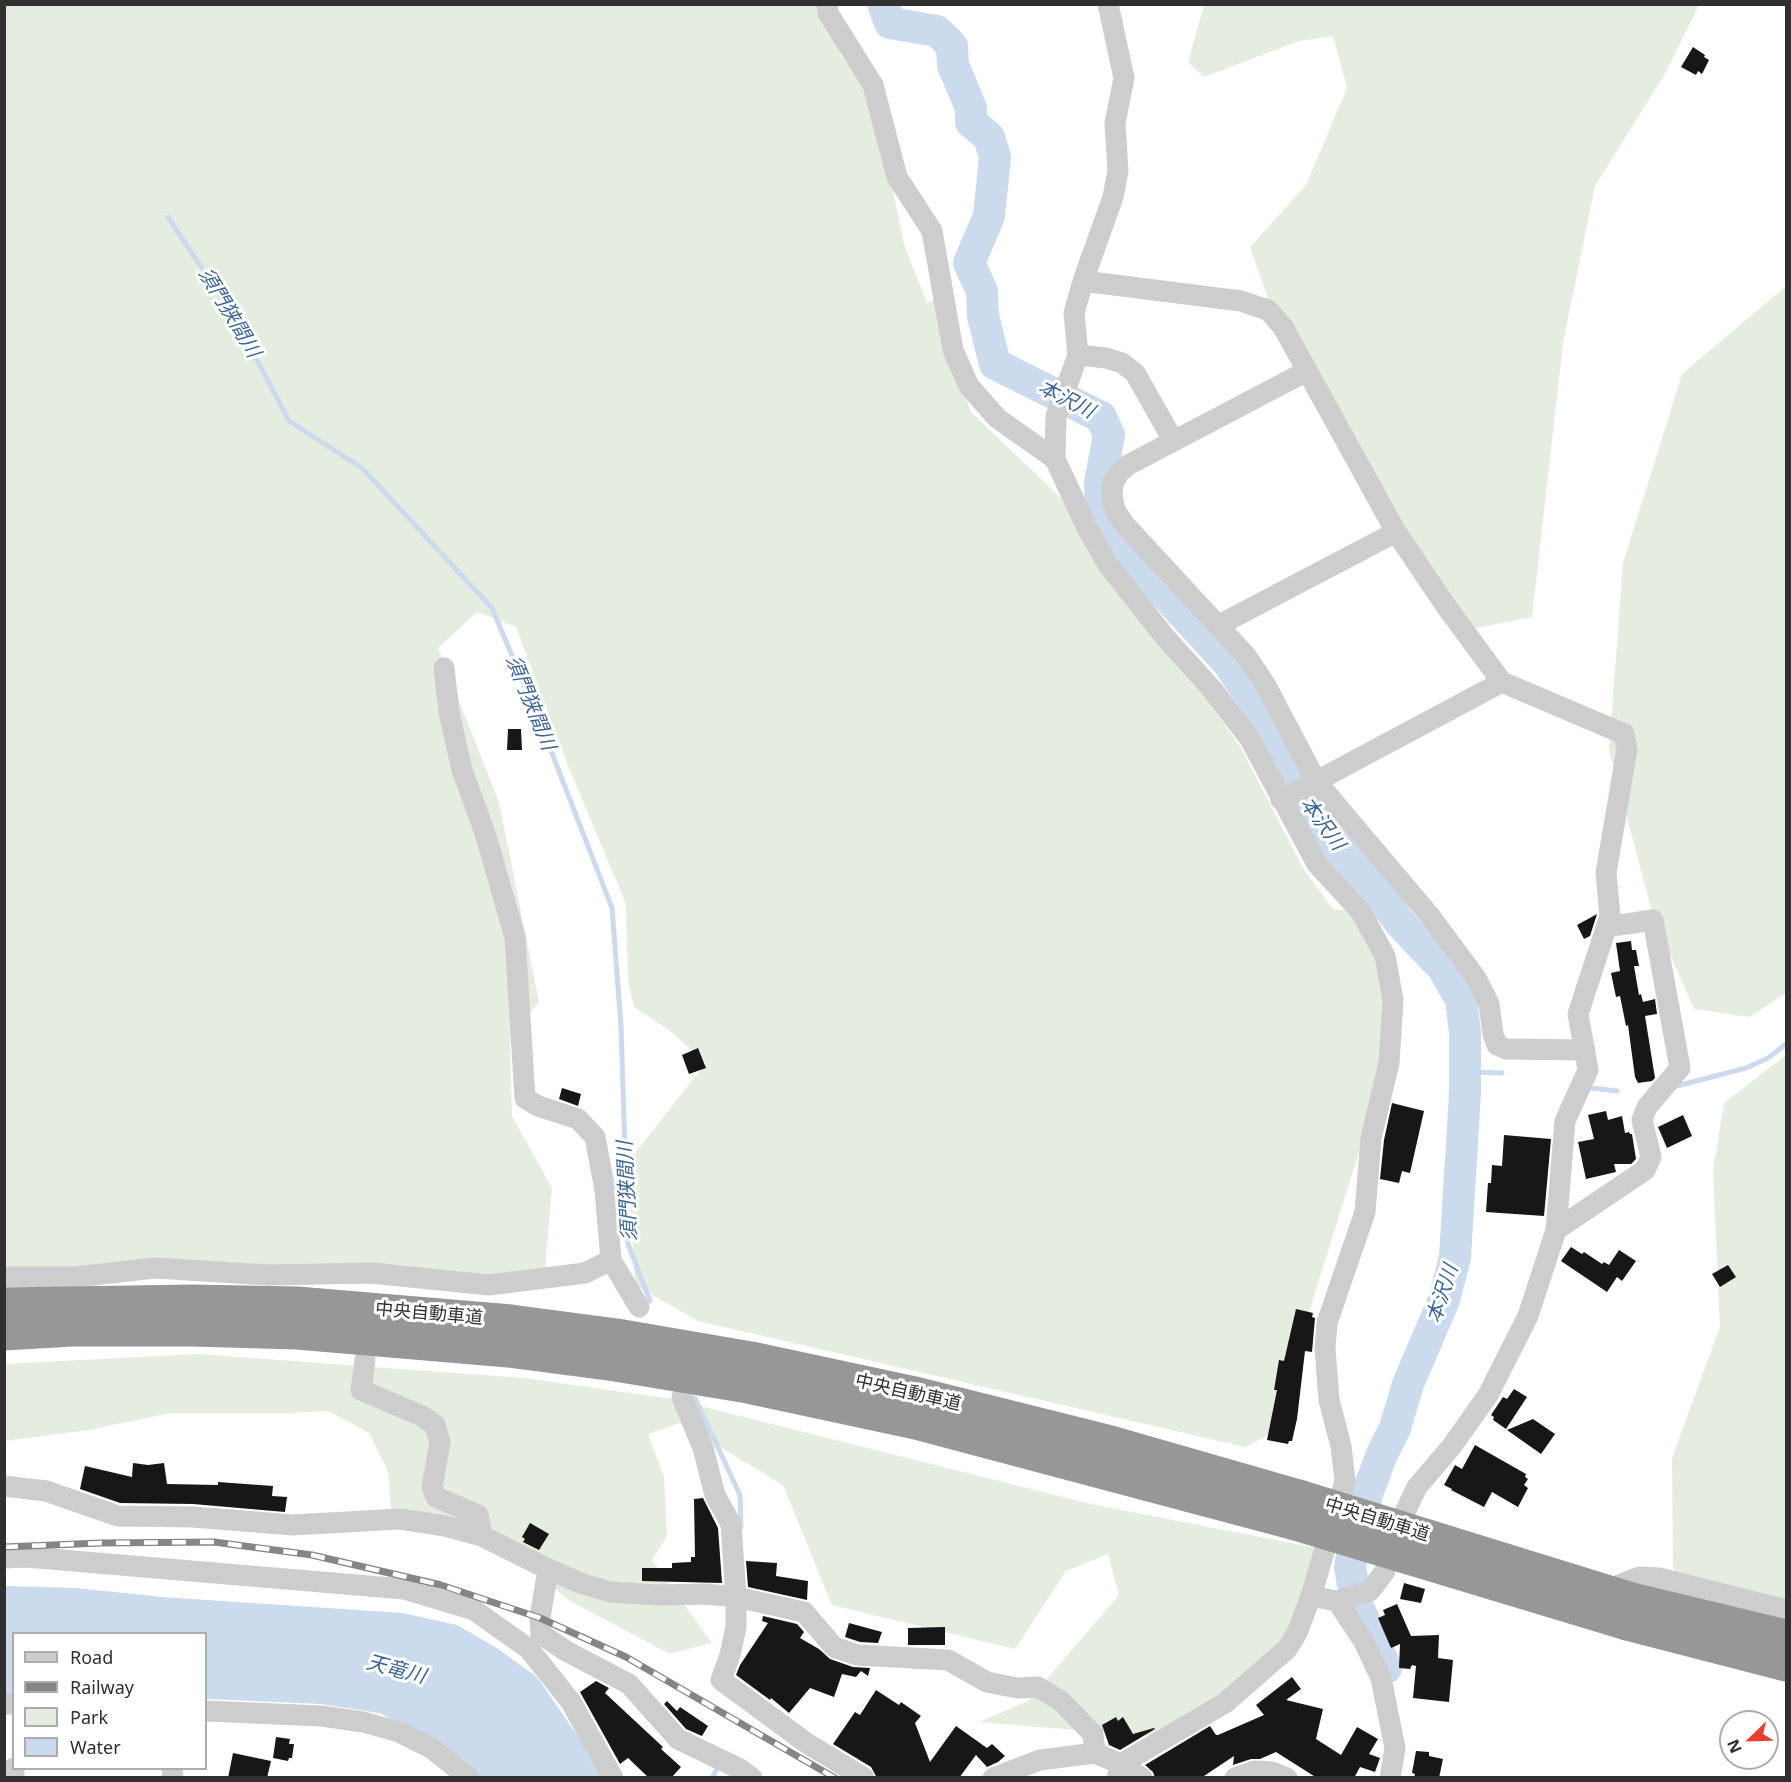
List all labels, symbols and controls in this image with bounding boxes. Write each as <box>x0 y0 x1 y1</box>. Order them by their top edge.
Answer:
water label: 須門狭間川 <box>193 264 265 362</box>
water label: 本沢川 <box>1034 376 1098 424</box>
water label: 須門狭間川 <box>500 652 560 754</box>
water label: 本沢川 <box>1295 793 1349 855</box>
water label: 須門狭間川 <box>613 1140 643 1242</box>
water label: 本沢川 <box>1422 1262 1464 1326</box>
street label: 中央自動車道 <box>374 1299 484 1329</box>
street label: 中央自動車道 <box>853 1370 963 1416</box>
street label: 中央自動車道 <box>1322 1494 1432 1546</box>
legend <box>12 1632 207 1770</box>
text: Road <box>70 1645 113 1669</box>
water label: 天竜川 <box>364 1651 428 1689</box>
text: Railway <box>70 1675 134 1699</box>
text: Park <box>70 1705 108 1729</box>
north arrow <box>1719 1710 1779 1770</box>
text: Water <box>70 1735 121 1759</box>
text: N <box>1722 1736 1747 1757</box>

